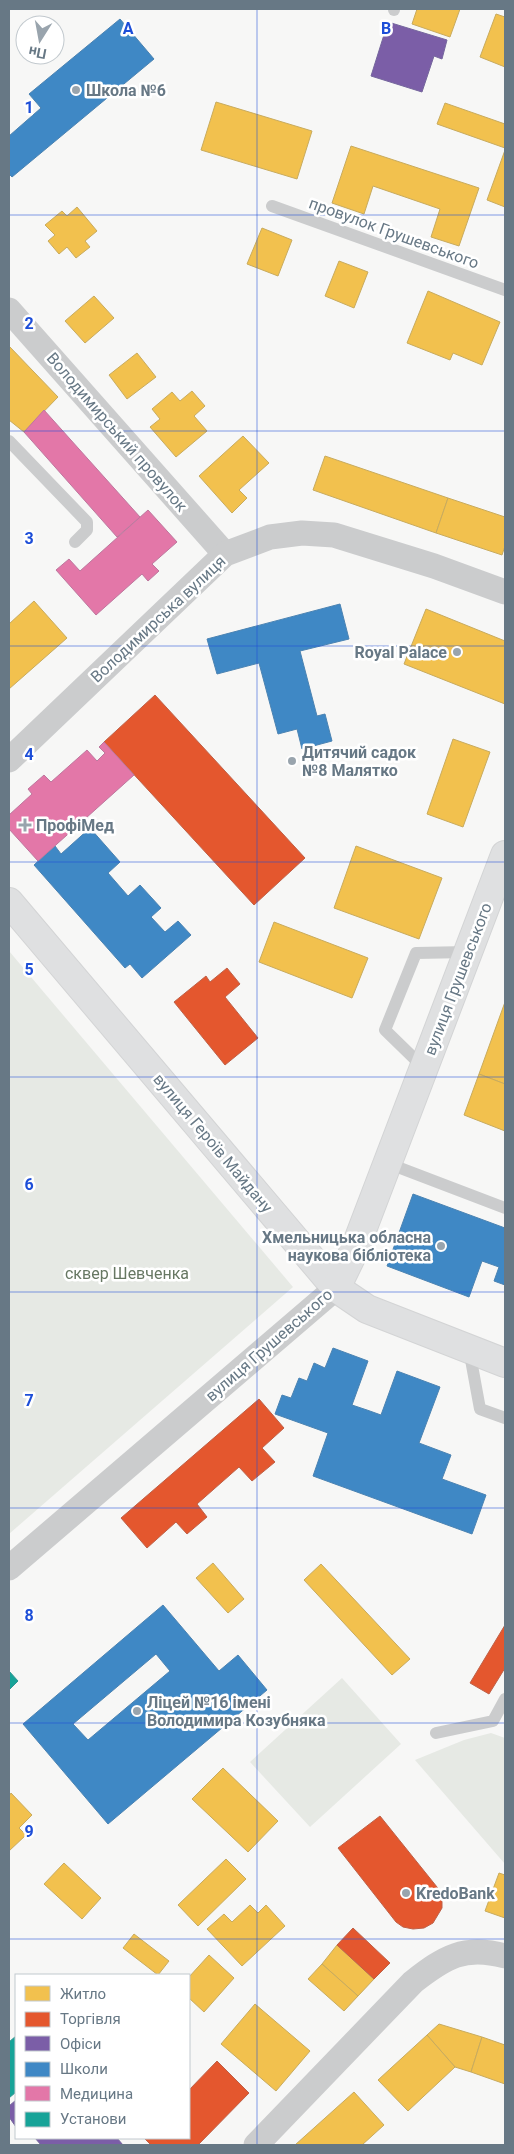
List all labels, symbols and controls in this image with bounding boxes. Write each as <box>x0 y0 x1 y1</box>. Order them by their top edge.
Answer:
north arrow <box>15 15 65 65</box>
text: A <box>123 19 134 38</box>
text: B <box>381 19 391 38</box>
text: Пн <box>27 43 48 62</box>
place label: Школа №6 <box>86 81 166 100</box>
marker: Школа №6 <box>70 84 82 96</box>
text: 1 <box>24 98 34 117</box>
street label: провулок Грушевського <box>306 193 482 273</box>
text: 2 <box>24 314 34 333</box>
street label: Володимирський провулок <box>43 349 192 516</box>
text: 3 <box>24 529 34 548</box>
street label: Володимирська вулиця <box>87 552 229 686</box>
place label: Royal Palace <box>355 643 447 662</box>
marker: Royal Palace <box>451 646 463 658</box>
place label: Дитячий садок №8 Малятко <box>302 743 417 780</box>
text: 4 <box>24 745 34 764</box>
marker: Дитячий садок №8 Малятко <box>286 755 298 767</box>
place label: ПрофіМед <box>36 816 114 835</box>
marker: ПрофіМед <box>18 818 32 832</box>
street label: вулиця Грушевського <box>420 900 496 1058</box>
text: 5 <box>24 960 34 979</box>
street label: вулиця Героїв Майдану <box>149 1070 277 1217</box>
text: 6 <box>24 1175 34 1194</box>
place label: Хмельницька обласна наукова бібліотека <box>262 1228 431 1265</box>
marker: Хмельницька обласна наукова бібліотека <box>435 1240 447 1252</box>
park label: сквер Шевченка <box>65 1264 189 1283</box>
street label: вулиця Грушевського <box>202 1285 336 1405</box>
text: 7 <box>24 1391 34 1410</box>
text: 8 <box>24 1606 34 1625</box>
place label: Ліцей №16 імені Володимира Козубняка <box>147 1693 326 1730</box>
marker: Ліцей №16 імені Володимира Козубняка <box>131 1705 143 1717</box>
text: 9 <box>24 1822 34 1841</box>
place label: KredoBank <box>416 1884 495 1903</box>
marker: KredoBank <box>400 1887 412 1899</box>
legend <box>15 1974 190 2139</box>
text: Житло <box>60 1985 106 2003</box>
text: Торгівля <box>60 2010 121 2028</box>
text: Офіси <box>60 2035 101 2053</box>
text: Школи <box>60 2060 108 2078</box>
text: Медицина <box>60 2085 133 2103</box>
text: Установи <box>60 2110 127 2128</box>

